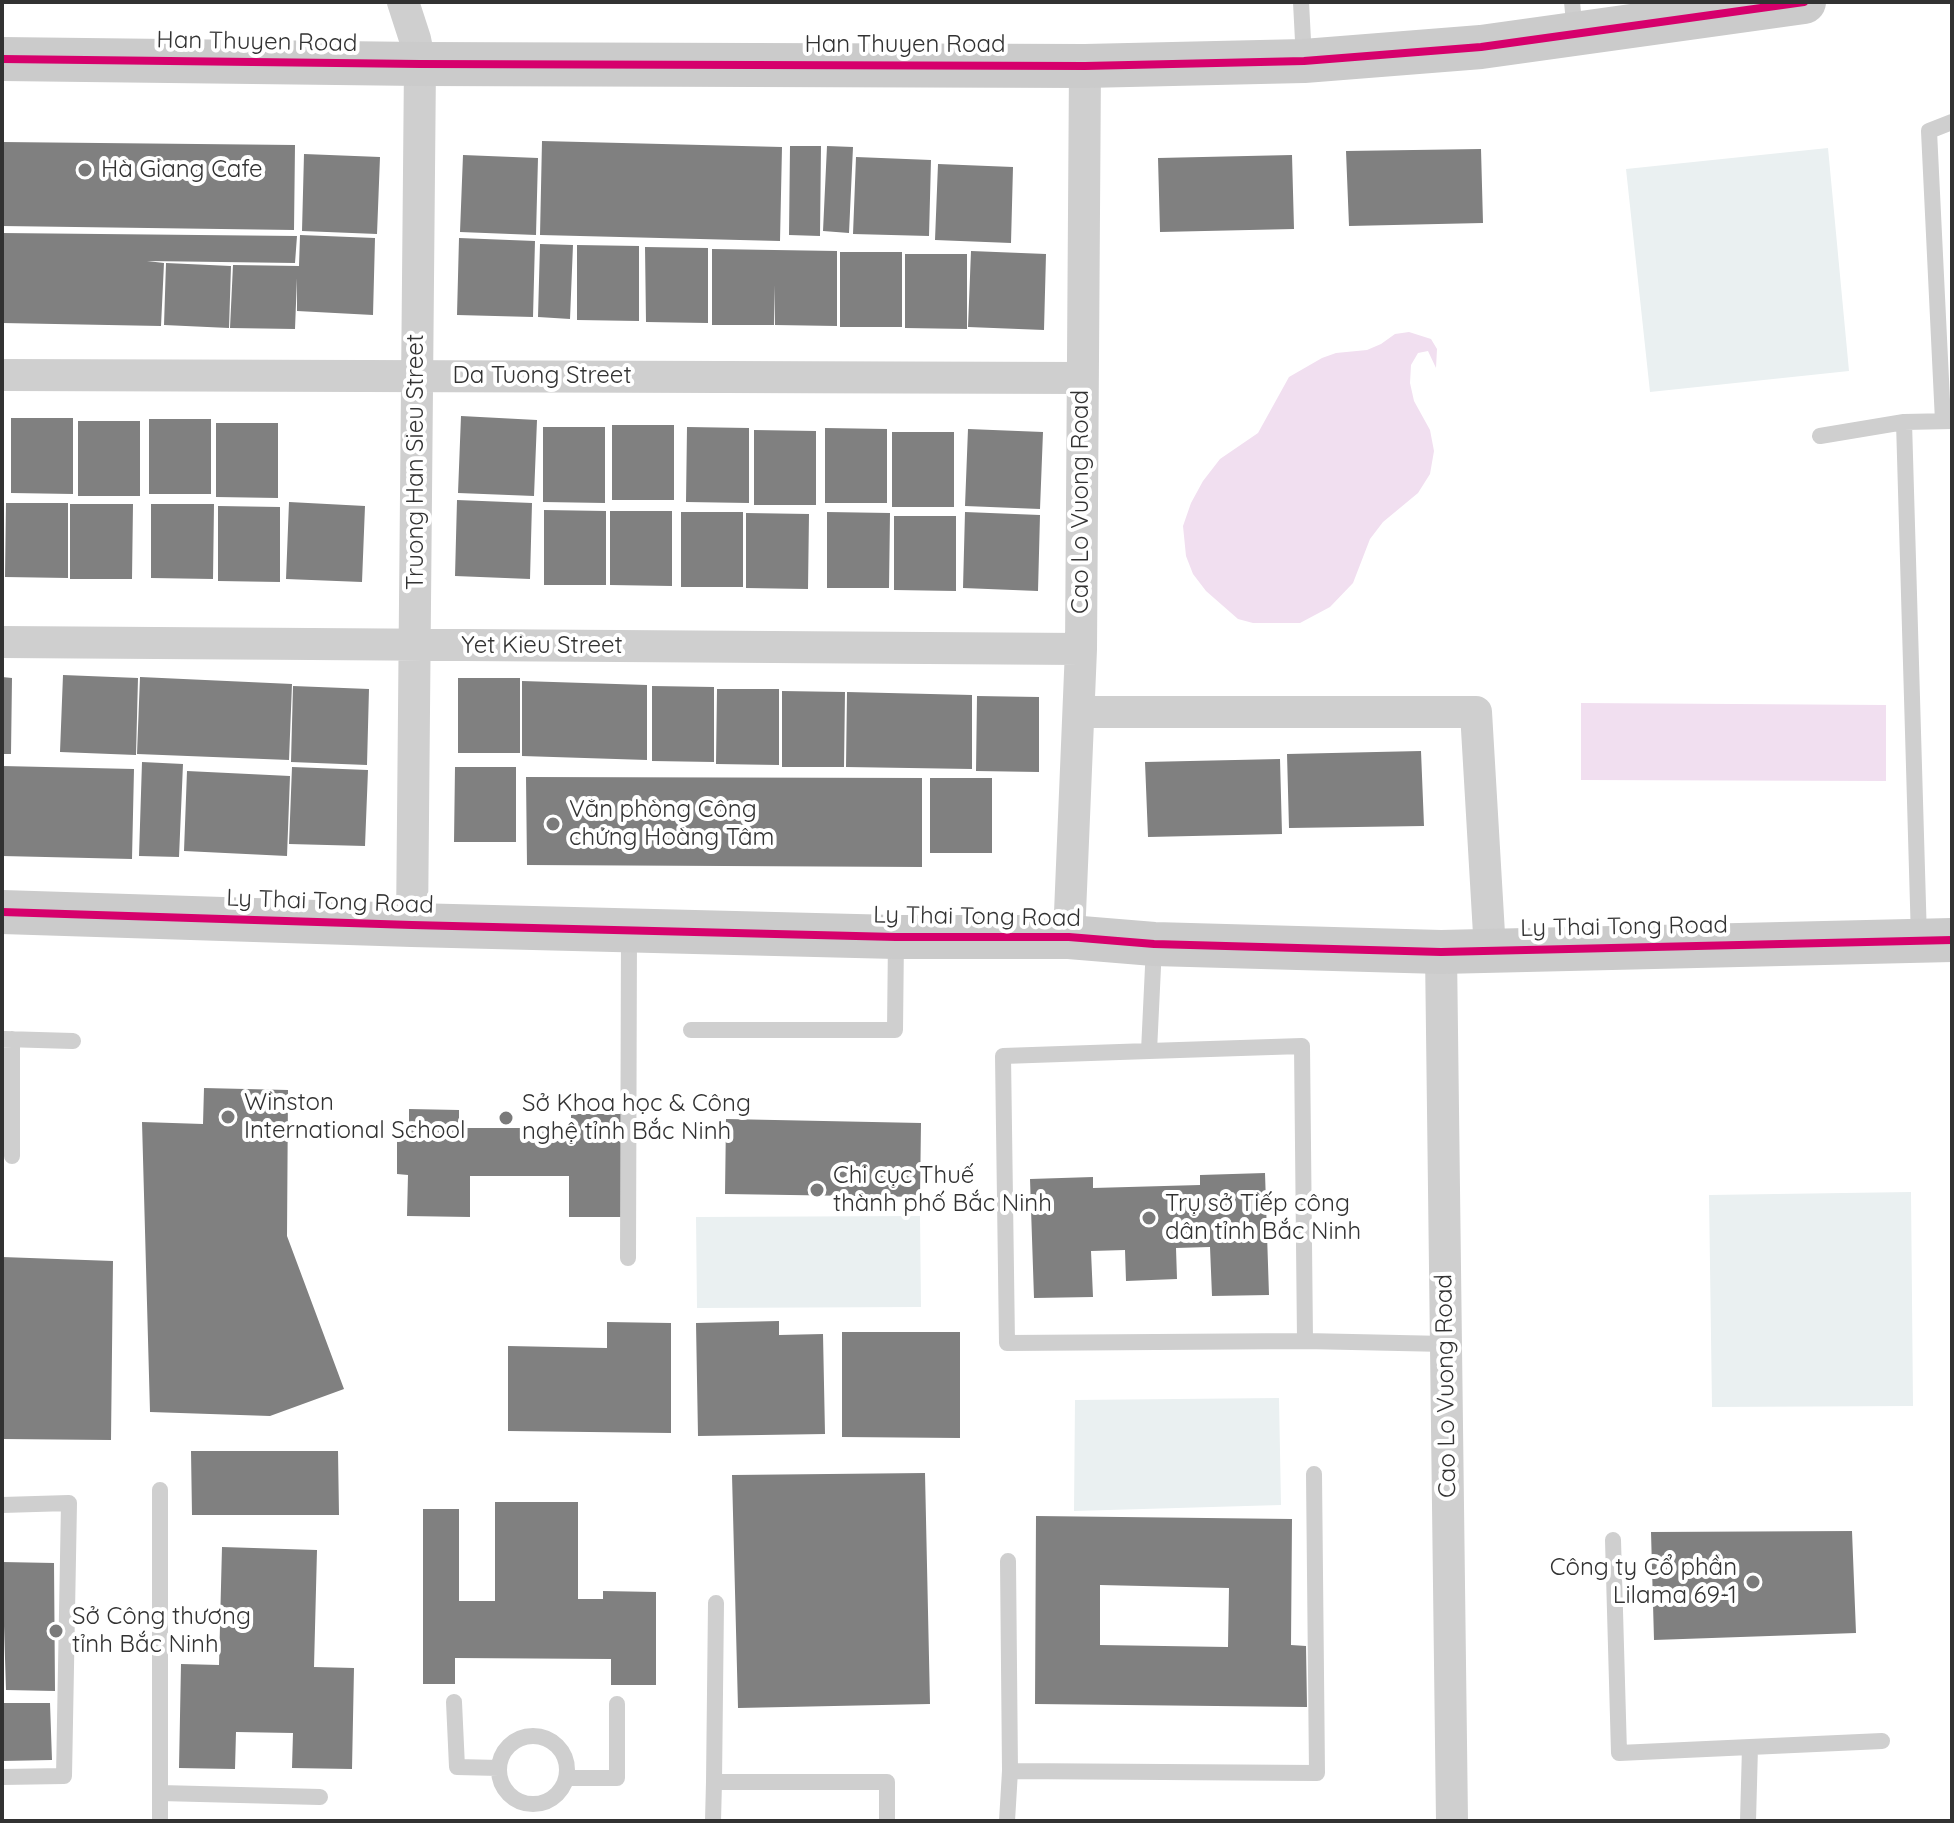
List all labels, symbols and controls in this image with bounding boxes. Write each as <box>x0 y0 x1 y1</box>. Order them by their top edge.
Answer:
street label: Han Thuyen Road <box>156 26 358 58</box>
street label: Han Thuyen Road <box>804 31 1006 59</box>
place label: Hà Giang Cafe <box>101 156 263 184</box>
marker: Hà Giang Cafe <box>76 161 94 179</box>
street label: Truong Han Sieu Street <box>402 334 430 590</box>
street label: Da Tuong Street <box>452 362 632 390</box>
street label: Cao Lo Vuong Road <box>1067 390 1095 614</box>
street label: Yet Kieu Street <box>461 632 623 660</box>
place label: Văn phòng Công chứng Hoàng Tâm <box>569 796 774 852</box>
marker: Văn phòng Công chứng Hoàng Tâm <box>544 815 562 833</box>
street label: Ly Thai Tong Road <box>226 884 434 920</box>
street label: Ly Thai Tong Road <box>873 901 1081 933</box>
street label: Ly Thai Tong Road <box>1520 911 1728 943</box>
place label: Winston International School <box>244 1089 465 1145</box>
place label: Sở Khoa học & Công nghệ tỉnh Bắc Ninh <box>522 1090 751 1146</box>
marker: Winston International School <box>219 1108 237 1126</box>
marker: Sở Khoa học & Công nghệ tỉnh Bắc Ninh <box>497 1109 515 1127</box>
place label: Chi cục Thuế thành phố Bắc Ninh <box>833 1162 1052 1218</box>
marker: Chi cục Thuế thành phố Bắc Ninh <box>808 1181 826 1199</box>
place label: Trụ sở Tiếp công dân tỉnh Bắc Ninh <box>1165 1190 1361 1246</box>
marker: Trụ sở Tiếp công dân tỉnh Bắc Ninh <box>1140 1209 1158 1227</box>
street label: Cao Lo Vuong Road <box>1430 1274 1462 1498</box>
place label: Công ty Cổ phần Lilama 69-1 <box>1550 1554 1737 1610</box>
marker: Công ty Cổ phần Lilama 69-1 <box>1744 1573 1762 1591</box>
place label: Sở Công thương tỉnh Bắc Ninh <box>72 1603 251 1659</box>
marker: Sở Công thương tỉnh Bắc Ninh <box>47 1622 65 1640</box>

